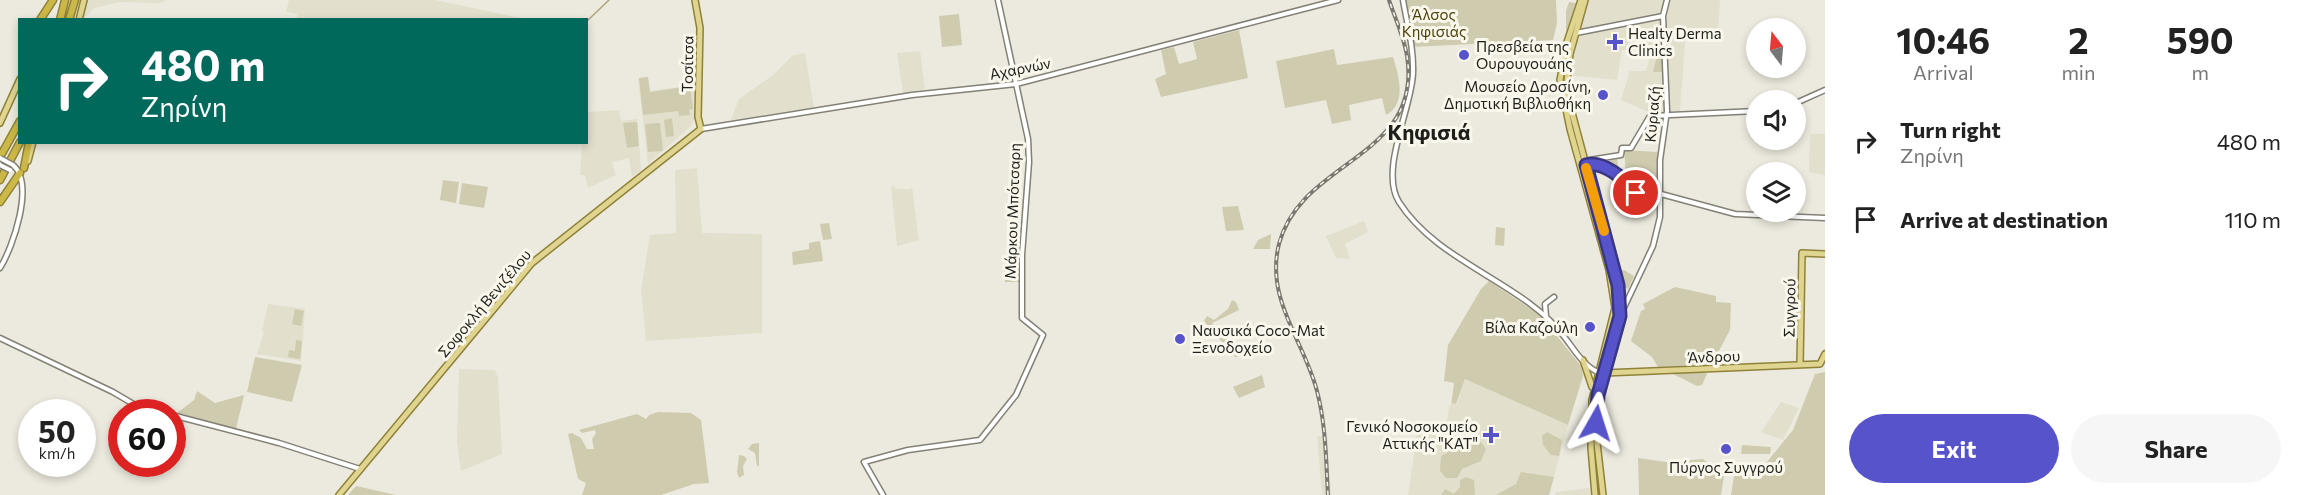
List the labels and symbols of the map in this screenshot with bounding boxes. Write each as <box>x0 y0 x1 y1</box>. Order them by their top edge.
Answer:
park label: Άλσος Κηφισιάς <box>1402 5 1466 40</box>
north arrow <box>1746 18 1806 78</box>
place label: Healty Derma Clinics <box>1628 24 1721 59</box>
marker: Healty Derma Clinics <box>1606 33 1624 51</box>
street label: Τοσίτσα <box>678 35 696 93</box>
place label: Πρεσβεία της Ουρουγουάης <box>1476 37 1573 72</box>
marker: Πρεσβεία της Ουρουγουάης <box>1457 48 1471 62</box>
street label: Αχαρνών <box>988 53 1052 83</box>
place label: Μουσείο Δροσίνη, Δημοτική Βιβλιοθήκη <box>1444 77 1591 112</box>
street label: Κυριαζή <box>1641 85 1663 143</box>
marker: Μουσείο Δροσίνη, Δημοτική Βιβλιοθήκη <box>1596 88 1610 102</box>
district label: Κηφισιά <box>1388 119 1470 144</box>
street label: Μάρκου Μπότσαρη <box>1001 143 1023 279</box>
pin <box>1610 167 1661 218</box>
street label: Σοφοκλή Βενιζέλου <box>434 245 534 361</box>
street label: Συγγρού <box>1779 278 1799 338</box>
place label: Βίλα Καζούλη <box>1485 318 1578 336</box>
marker: Βίλα Καζούλη <box>1583 320 1597 334</box>
place label: Ναυσικά Coco-Mat Ξενοδοχείο <box>1192 321 1325 356</box>
marker: Ναυσικά Coco-Mat Ξενοδοχείο <box>1173 332 1187 346</box>
street label: Άνδρου <box>1687 346 1740 366</box>
position arrow <box>1564 391 1628 455</box>
speed limit sign: 60 <box>108 399 186 477</box>
place label: Γενικό Νοσοκομείο Αττικής "ΚΑΤ" <box>1346 417 1478 452</box>
marker: Γενικό Νοσοκομείο Αττικής "ΚΑΤ" <box>1482 426 1500 444</box>
marker: Πύργος Συγγρού <box>1719 442 1733 456</box>
place label: Πύργος Συγγρού <box>1669 458 1783 476</box>

